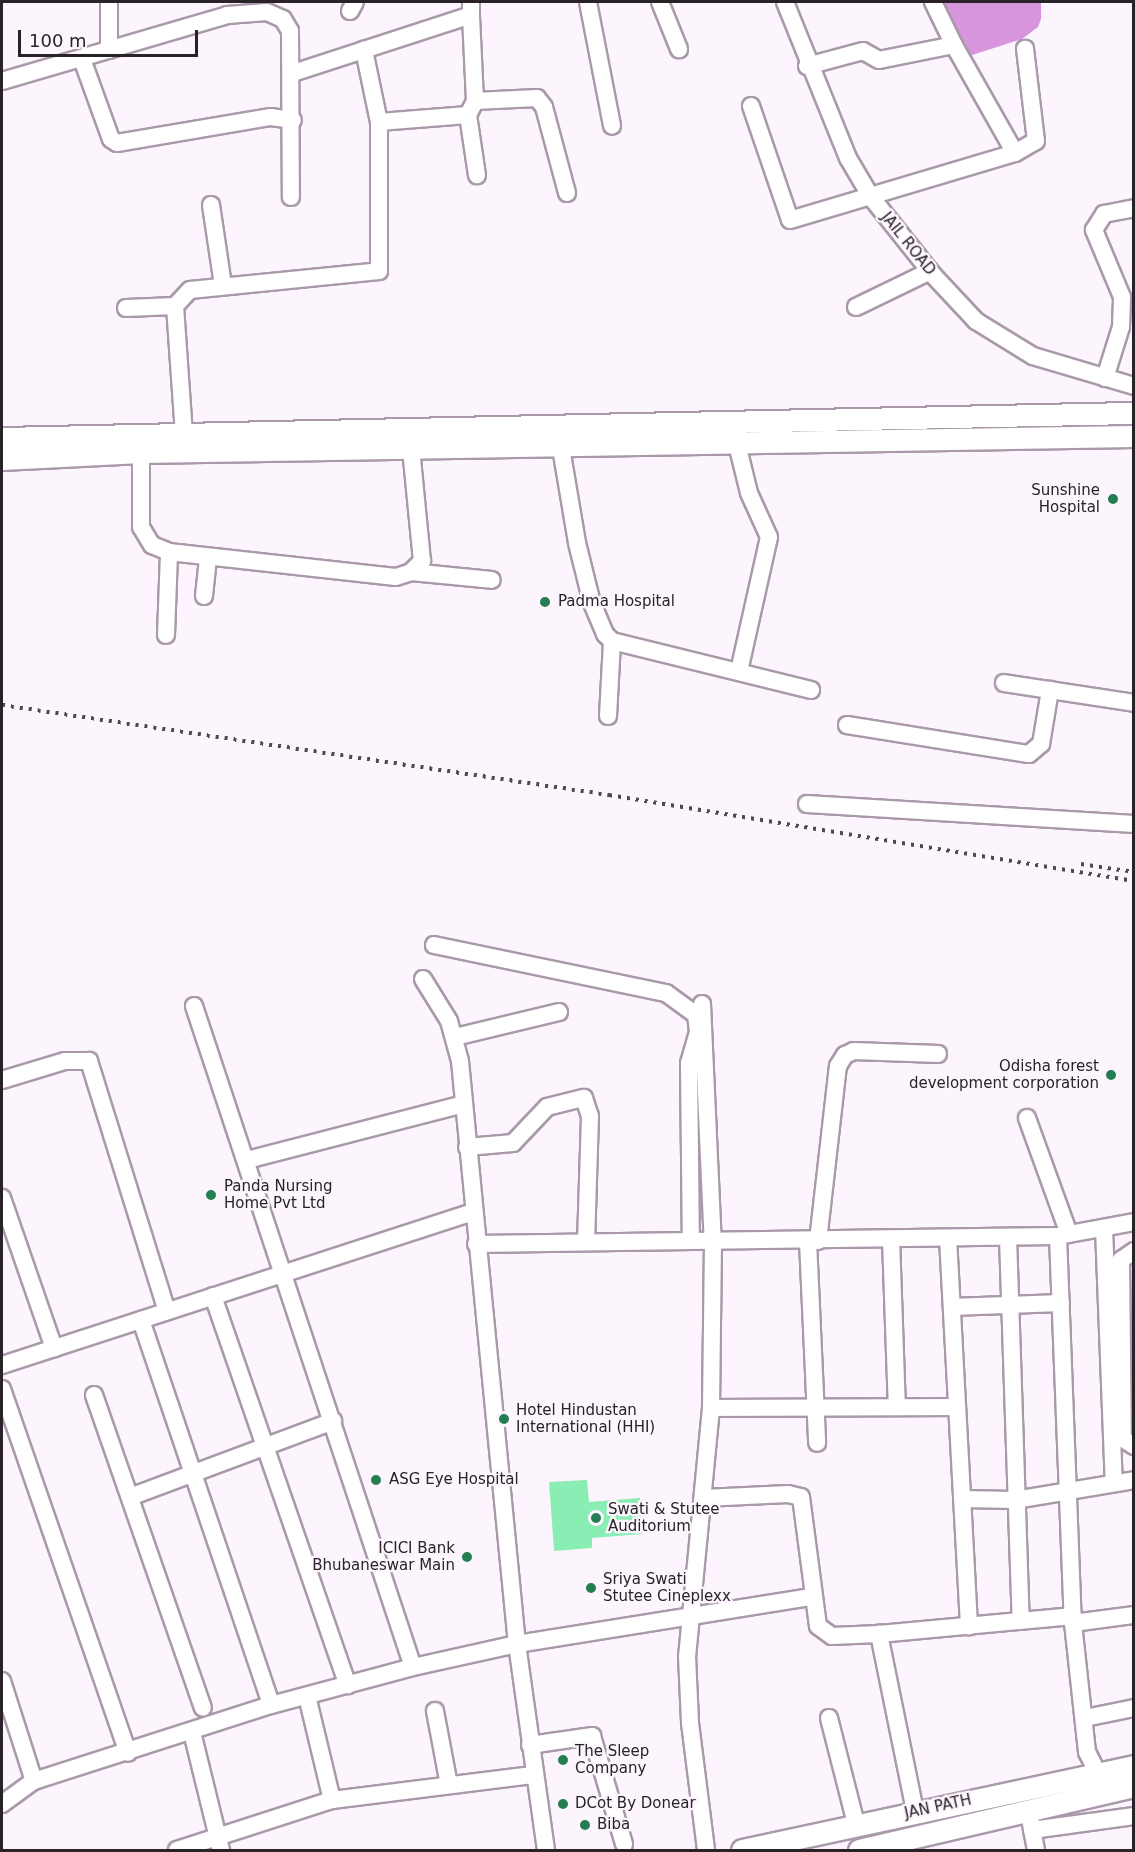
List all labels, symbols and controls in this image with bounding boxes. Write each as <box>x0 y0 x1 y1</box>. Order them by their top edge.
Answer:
scale bar <box>21 18 201 56</box>
text: 100 m <box>29 30 87 51</box>
street label: JAIL ROAD <box>877 209 939 279</box>
place label: Sunshine Hospital <box>1031 481 1100 516</box>
marker: Sunshine Hospital <box>1104 490 1122 508</box>
marker: Padma Hospital <box>536 593 554 611</box>
place label: Padma Hospital <box>558 593 675 611</box>
place label: Odisha forest development corporation <box>909 1057 1099 1092</box>
marker: Odisha forest development corporation <box>1104 1068 1118 1082</box>
place label: Panda Nursing Home Pvt Ltd <box>224 1177 332 1212</box>
marker: Panda Nursing Home Pvt Ltd <box>202 1186 220 1204</box>
place label: Hotel Hindustan International (HHI) <box>516 1401 655 1436</box>
marker: Hotel Hindustan International (HHI) <box>497 1412 511 1426</box>
marker: ASG Eye Hospital <box>367 1471 385 1489</box>
place label: ASG Eye Hospital <box>389 1471 519 1489</box>
place label: Swati & Stutee Auditorium <box>608 1500 720 1535</box>
marker: Swati & Stutee Auditorium <box>589 1511 603 1525</box>
place label: ICICI Bank Bhubaneswar Main <box>312 1539 455 1574</box>
marker: ICICI Bank Bhubaneswar Main <box>460 1550 474 1564</box>
place label: Sriya Swati Stutee Cineplexx <box>603 1570 731 1605</box>
marker: Sriya Swati Stutee Cineplexx <box>584 1581 598 1595</box>
place label: The Sleep Company <box>575 1742 649 1777</box>
marker: The Sleep Company <box>556 1753 570 1767</box>
street label: JAN PATH <box>903 1791 973 1823</box>
place label: DCot By Donear <box>575 1795 696 1813</box>
marker: DCot By Donear <box>556 1797 570 1811</box>
place label: Biba <box>597 1816 630 1834</box>
marker: Biba <box>578 1818 592 1832</box>

